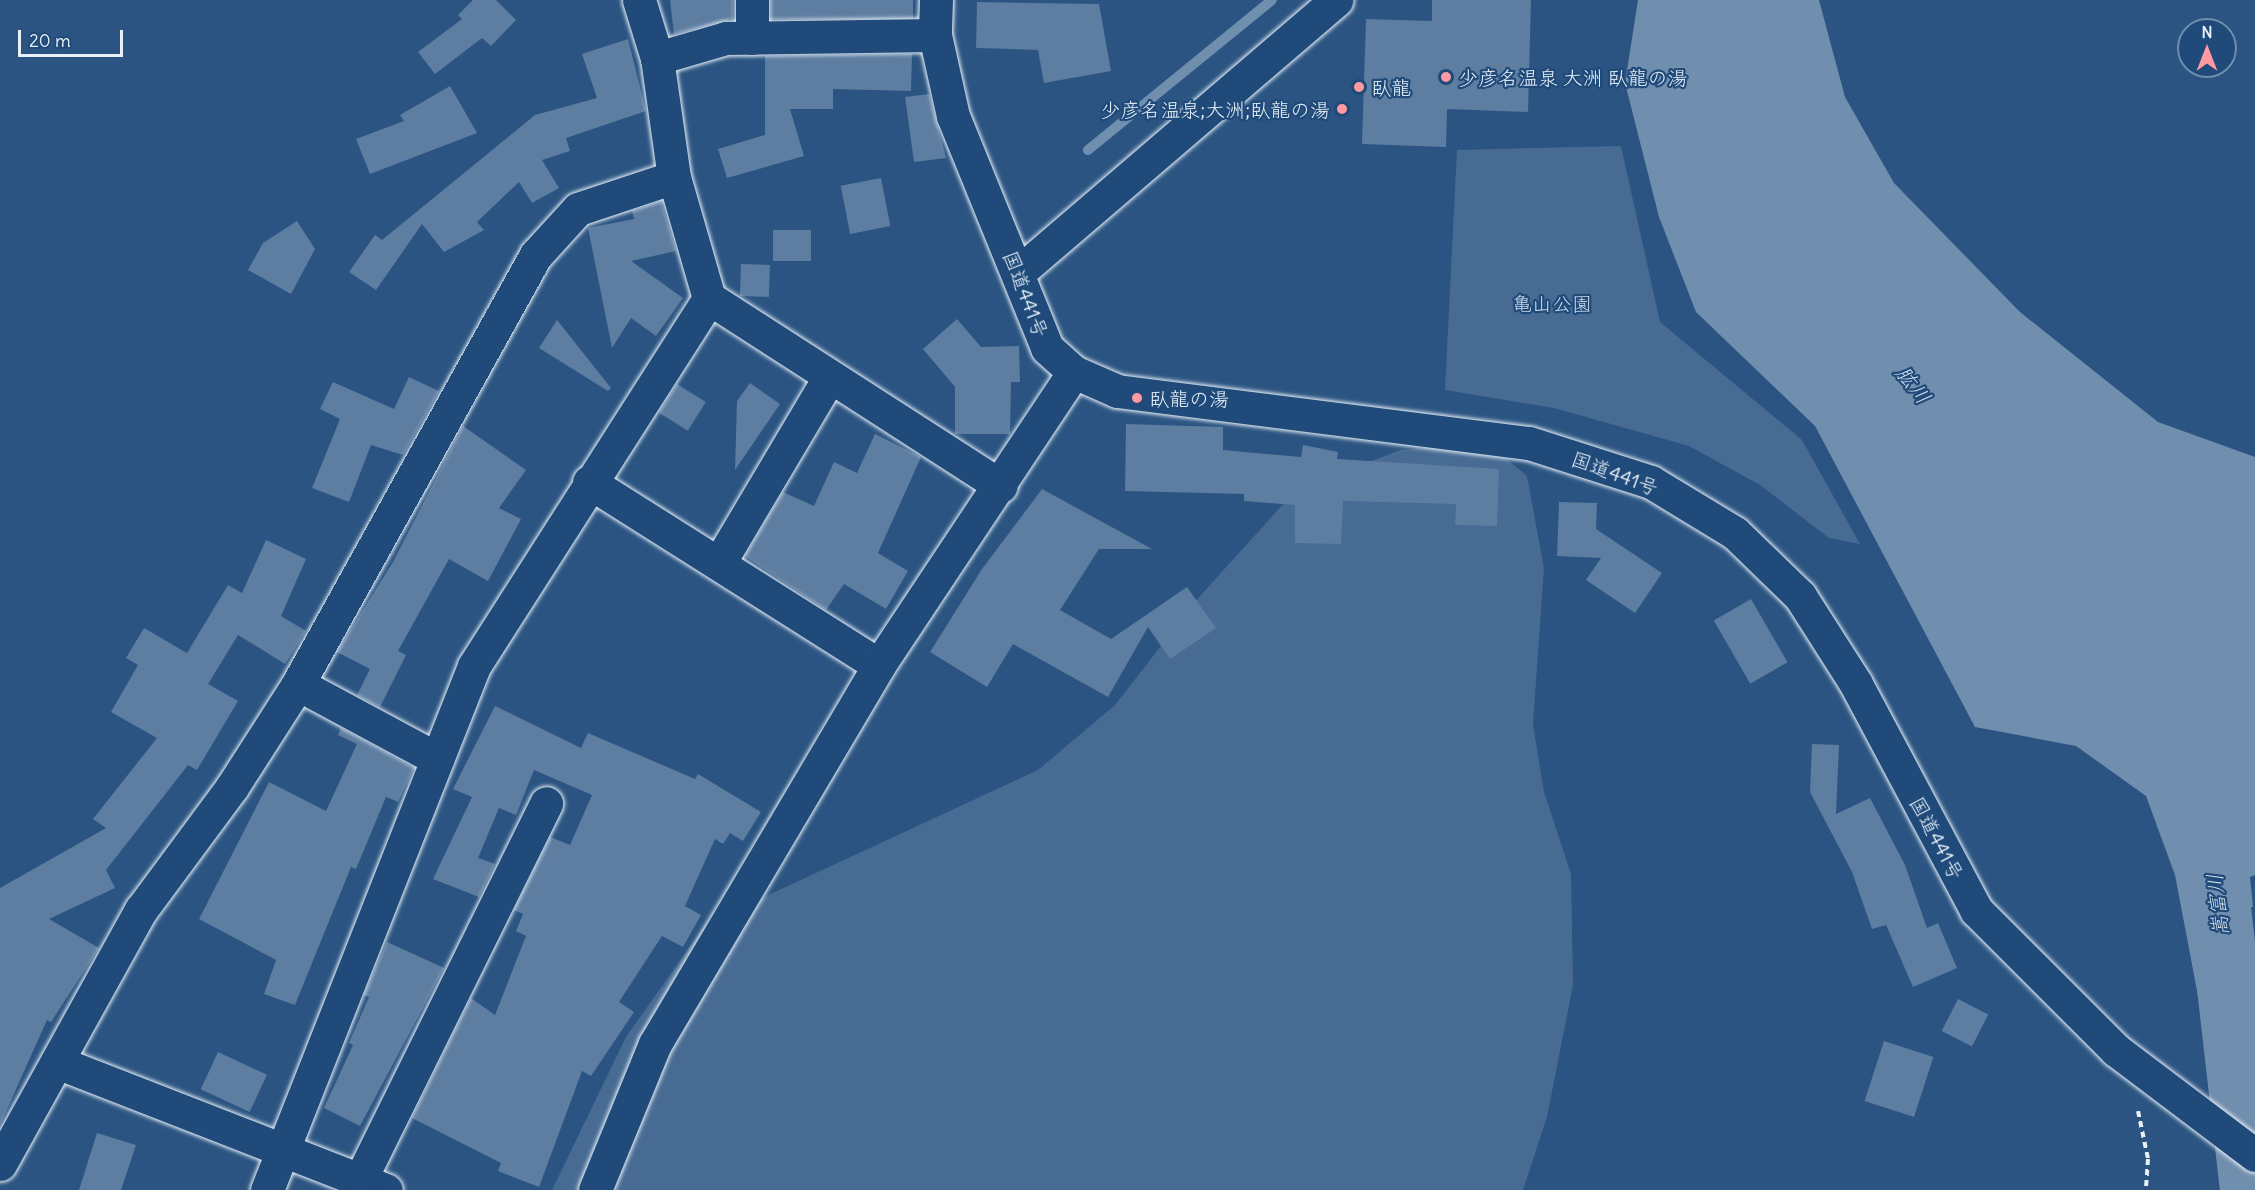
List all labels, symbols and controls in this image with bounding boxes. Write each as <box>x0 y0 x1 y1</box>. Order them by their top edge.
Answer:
scale bar <box>21 18 126 56</box>
north arrow <box>2177 18 2237 78</box>
text: N <box>2201 22 2213 42</box>
text: 20 m <box>29 29 71 52</box>
place label: 少彦名温泉 大洲 臥龍の湯 <box>1458 65 1688 89</box>
marker: 少彦名温泉 大洲 臥龍の湯 <box>1439 70 1453 84</box>
place label: 臥龍 <box>1371 75 1411 99</box>
marker: 臥龍 <box>1352 80 1366 94</box>
place label: 少彦名温泉;大洲;臥龍の湯 <box>1100 97 1330 121</box>
marker: 少彦名温泉;大洲;臥龍の湯 <box>1335 102 1349 116</box>
street label: 国道441号 <box>999 247 1053 341</box>
park label: 亀山公園 <box>1512 291 1592 315</box>
water label: 肱川 <box>1890 361 1936 409</box>
place label: 臥龍の湯 <box>1149 386 1229 410</box>
marker: 臥龍の湯 <box>1130 391 1144 405</box>
street label: 国道441号 <box>1568 446 1662 500</box>
street label: 国道441号 <box>1905 792 1969 884</box>
water label: 嵩富川 <box>2202 872 2234 938</box>

